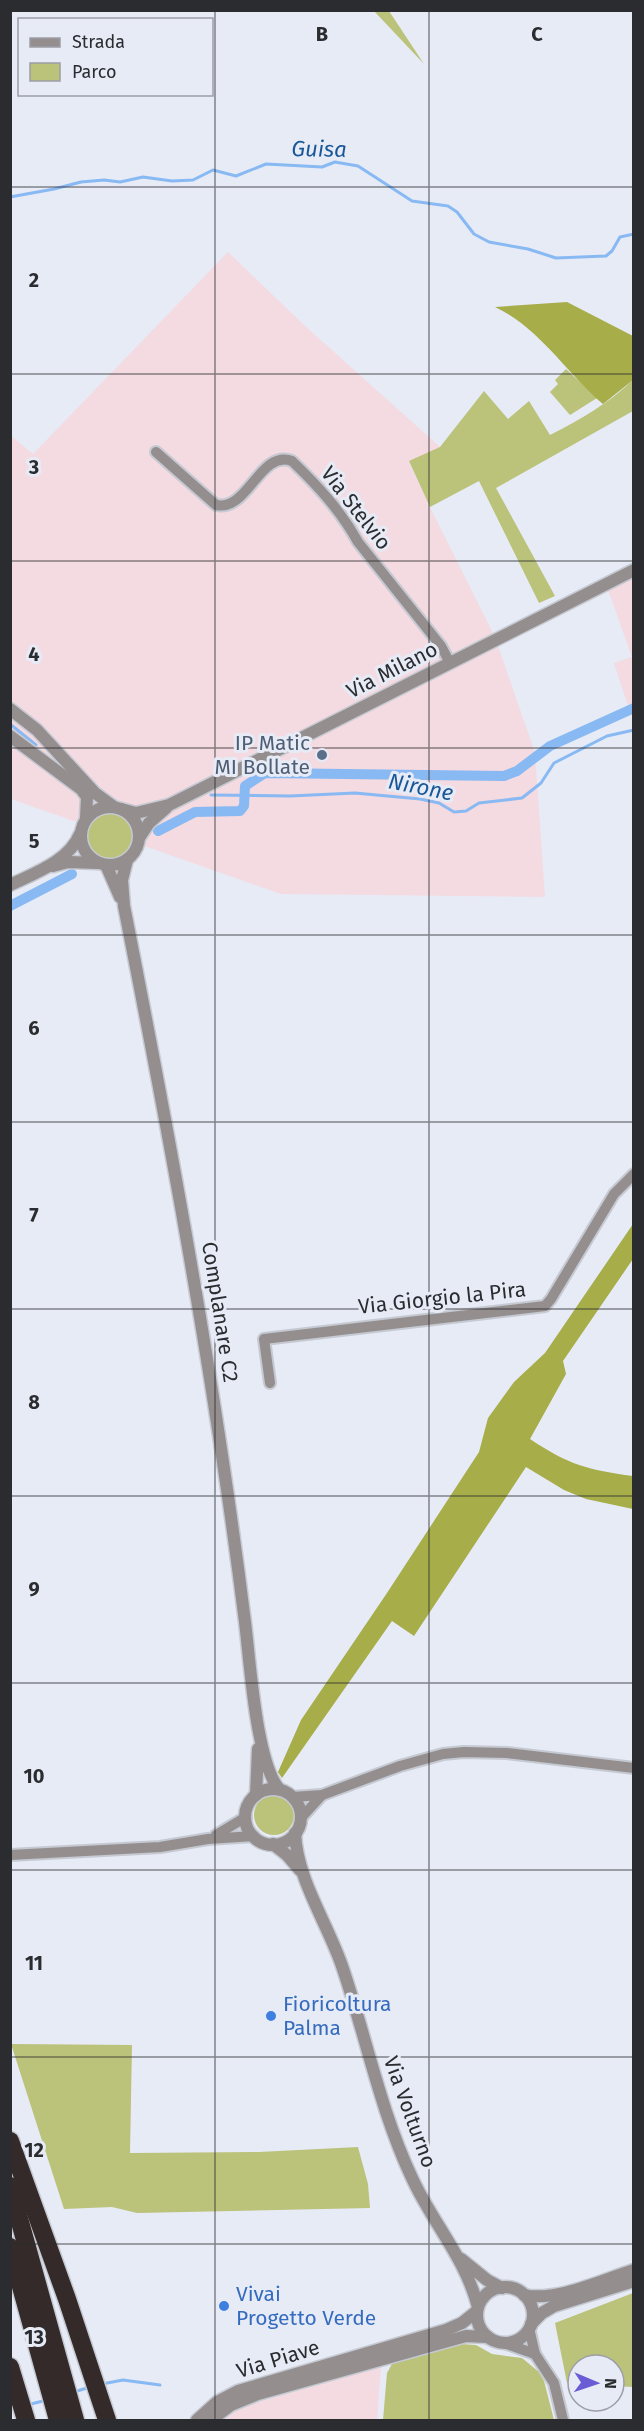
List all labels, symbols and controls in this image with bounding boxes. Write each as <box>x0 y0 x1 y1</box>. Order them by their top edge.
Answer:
legend <box>18 18 213 96</box>
text: B <box>316 22 328 46</box>
text: C <box>531 22 543 46</box>
text: Strada <box>72 31 125 53</box>
text: Parco <box>72 61 116 83</box>
water label: Guisa <box>291 135 347 163</box>
text: 2 <box>29 268 39 292</box>
text: 3 <box>28 455 39 479</box>
street label: Via Stelvio <box>315 461 397 555</box>
street label: Via Milano <box>342 636 442 704</box>
text: 4 <box>28 642 40 666</box>
place label: IP Matic MI Bollate <box>215 730 310 780</box>
marker: IP Matic MI Bollate <box>315 748 329 762</box>
water label: Nirone <box>386 767 456 807</box>
text: 5 <box>29 829 40 853</box>
text: 6 <box>28 1016 40 1040</box>
text: 7 <box>29 1203 39 1227</box>
street label: Complanare C2 <box>196 1240 244 1384</box>
street label: Via Giorgio la Pira <box>357 1276 527 1320</box>
text: 8 <box>28 1390 40 1414</box>
text: 9 <box>28 1577 40 1601</box>
text: 10 <box>24 1764 44 1788</box>
text: 11 <box>25 1951 43 1975</box>
place label: Fioricoltura Palma <box>283 1991 391 2041</box>
marker: Fioricoltura Palma <box>264 2009 278 2023</box>
street label: Via Volturno <box>378 2053 442 2171</box>
text: 12 <box>24 2138 44 2162</box>
place label: Vivai Progetto Verde <box>236 2281 376 2331</box>
marker: Vivai Progetto Verde <box>217 2299 231 2313</box>
text: 13 <box>24 2325 44 2349</box>
street label: Via Piave <box>233 2334 323 2384</box>
north arrow <box>566 2353 626 2413</box>
text: N <box>601 2378 620 2389</box>

